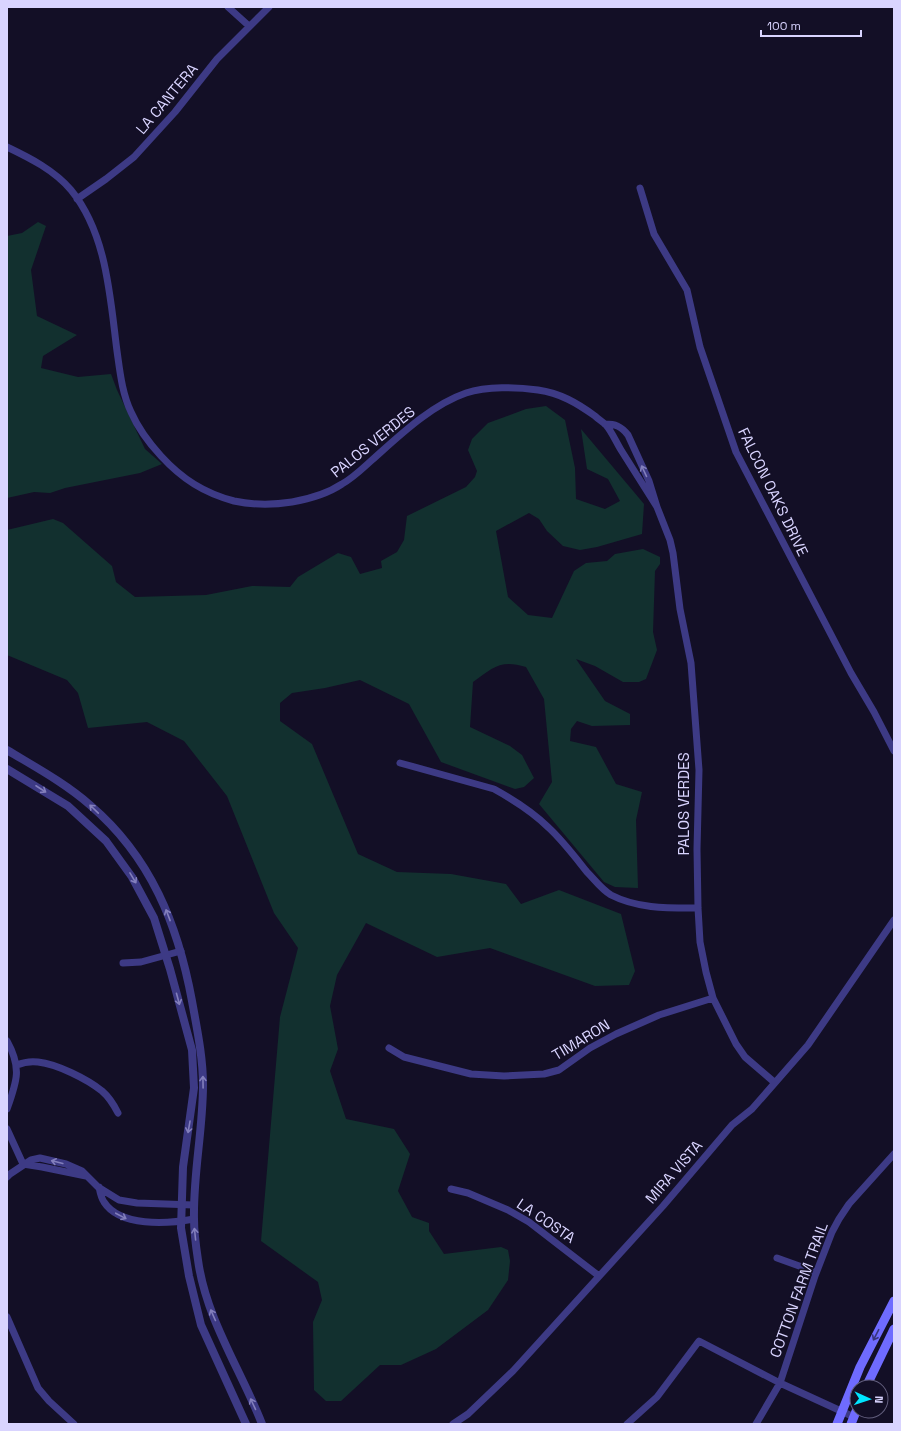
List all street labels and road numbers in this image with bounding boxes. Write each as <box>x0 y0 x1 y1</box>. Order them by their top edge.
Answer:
street label: LA CANTERA <box>132 59 202 138</box>
street label: PALOS VERDES <box>327 402 419 481</box>
street label: FALCON OAKS DRIVE <box>734 424 813 559</box>
street label: PALOS VERDES <box>674 752 693 856</box>
street label: TIMARON <box>548 1015 613 1064</box>
street label: MIRA VISTA <box>641 1136 707 1207</box>
street label: LA COSTA <box>513 1194 580 1247</box>
street label: COTTON FARM TRAIL <box>765 1220 832 1360</box>

